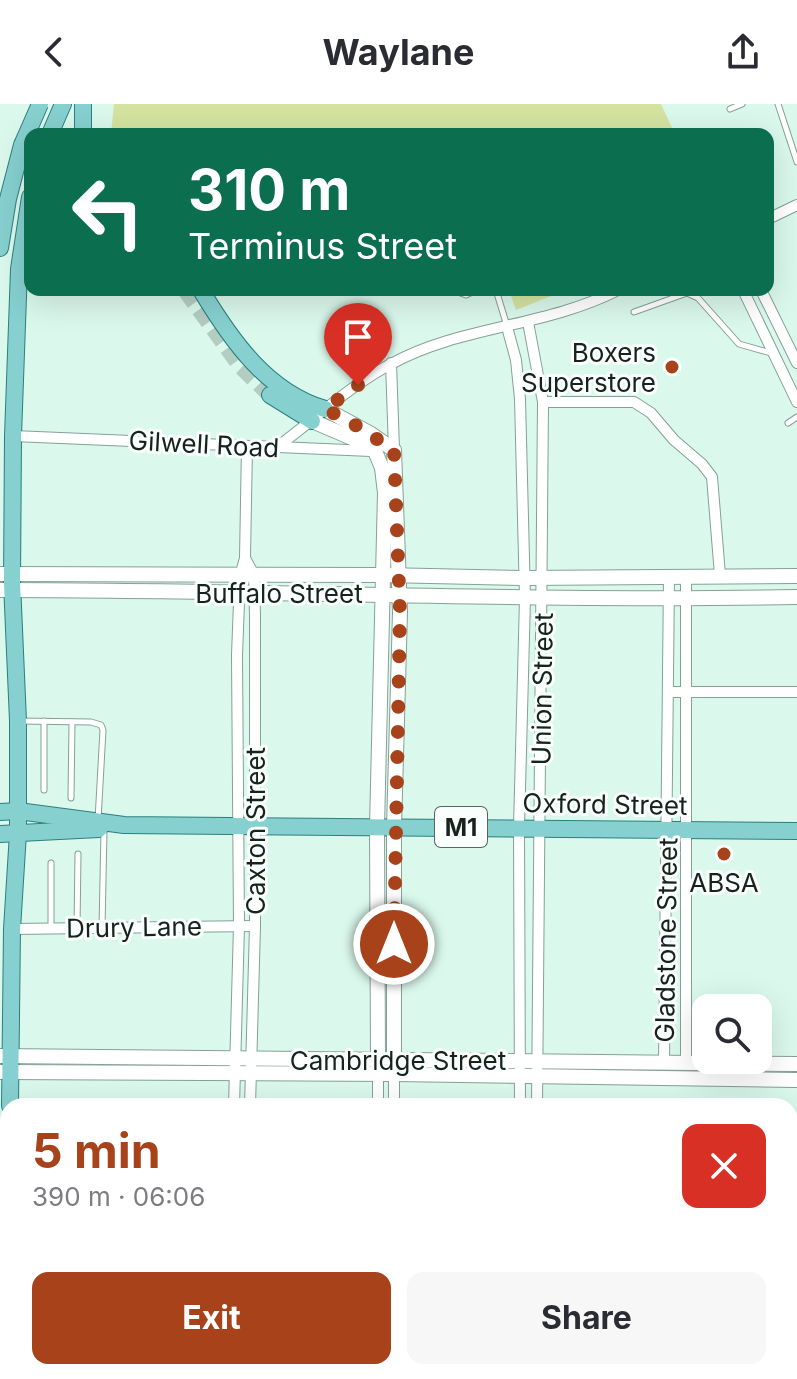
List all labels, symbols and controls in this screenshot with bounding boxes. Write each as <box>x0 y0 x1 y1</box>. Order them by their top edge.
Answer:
icon: back <box>32 30 76 74</box>
text: Waylane <box>323 30 474 74</box>
icon: share <box>721 30 765 74</box>
text: 310 m <box>188 156 350 224</box>
icon: left <box>56 160 160 264</box>
text: Terminus Street <box>188 224 457 268</box>
pin <box>324 303 392 385</box>
icon: arrive <box>336 315 380 359</box>
place label: Boxers Superstore <box>521 337 656 398</box>
marker: Boxers Superstore <box>663 358 681 376</box>
street label: Gilwell Road <box>128 425 280 463</box>
street label: Buffalo Street <box>195 578 363 609</box>
street label: Union Street <box>525 612 559 766</box>
street label: Caxton Street <box>240 747 271 915</box>
street label: Oxford Street <box>522 787 688 821</box>
road number: M1 <box>435 807 487 847</box>
street label: Gladstone Street <box>649 837 683 1043</box>
marker: ABSA <box>715 845 733 863</box>
place label: ABSA <box>689 867 759 898</box>
position arrow <box>352 902 436 986</box>
street label: Drury Lane <box>66 910 202 944</box>
map controls <box>692 994 772 1074</box>
button: search <box>692 994 772 1074</box>
street label: Cambridge Street <box>290 1045 506 1076</box>
text: 5 min <box>32 1121 161 1180</box>
button: close <box>682 1124 766 1208</box>
text: 390 m · 06:06 <box>32 1181 205 1212</box>
button: Exit <box>32 1272 391 1364</box>
button: Share <box>407 1272 766 1364</box>

